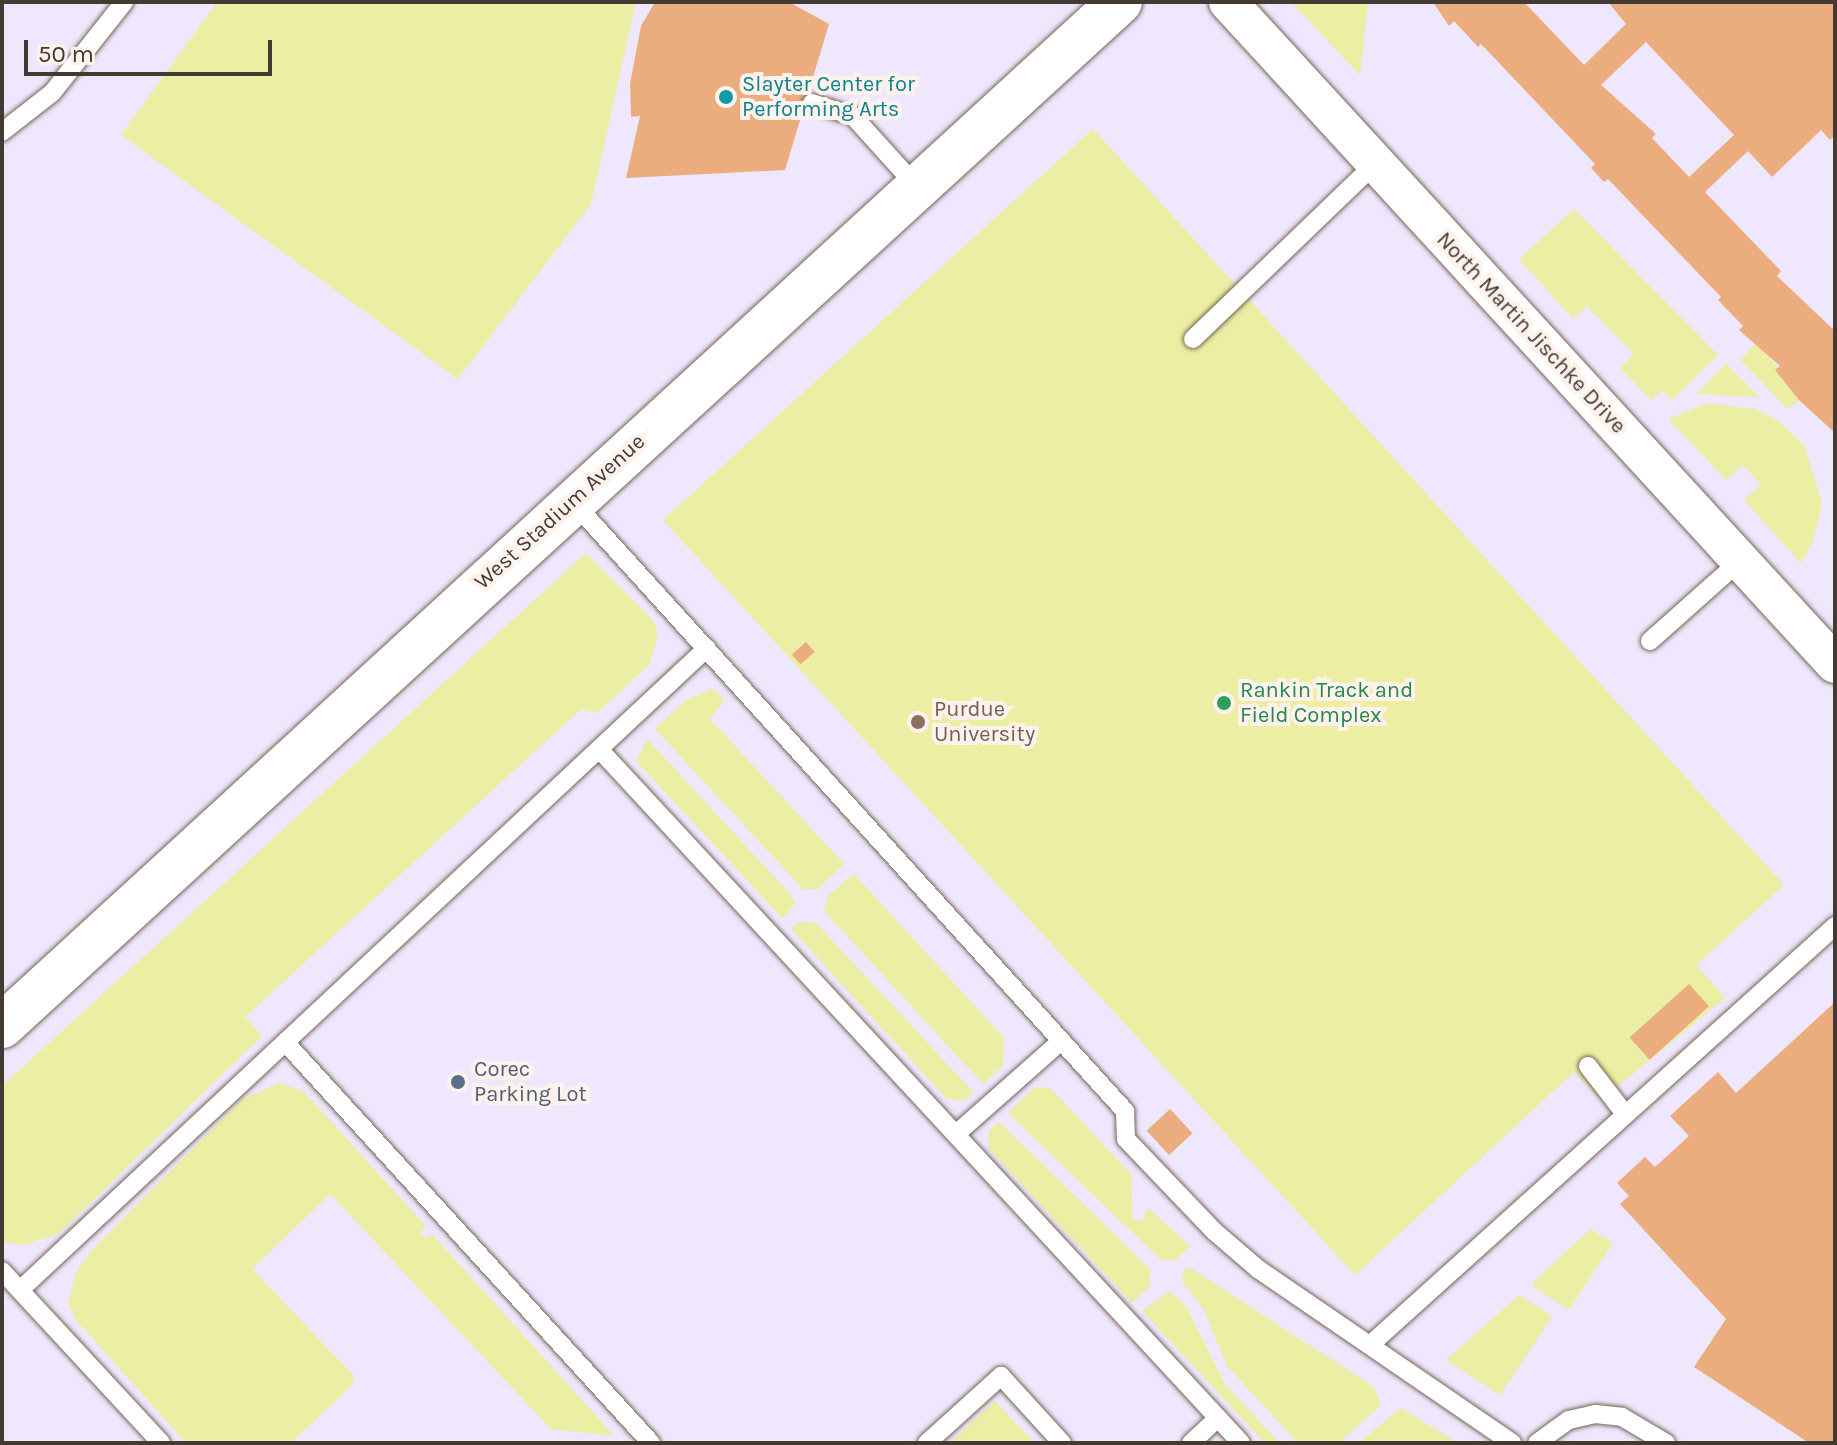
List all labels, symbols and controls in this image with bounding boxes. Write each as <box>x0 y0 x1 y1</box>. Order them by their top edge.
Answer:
scale bar <box>28 24 276 74</box>
text: 50 m <box>38 40 94 68</box>
place label: Slayter Center for Performing Arts <box>742 71 915 122</box>
marker: Slayter Center for Performing Arts <box>717 88 735 106</box>
street label: North Martin Jischke Drive <box>1431 227 1631 439</box>
street label: West Stadium Avenue <box>469 429 651 595</box>
place label: Rankin Track and Field Complex <box>1240 677 1413 728</box>
marker: Rankin Track and Field Complex <box>1215 694 1233 712</box>
place label: Purdue University <box>934 696 1035 748</box>
marker: Purdue University <box>909 713 927 731</box>
place label: Corec Parking Lot <box>474 1056 587 1108</box>
marker: Corec Parking Lot <box>449 1073 467 1091</box>

